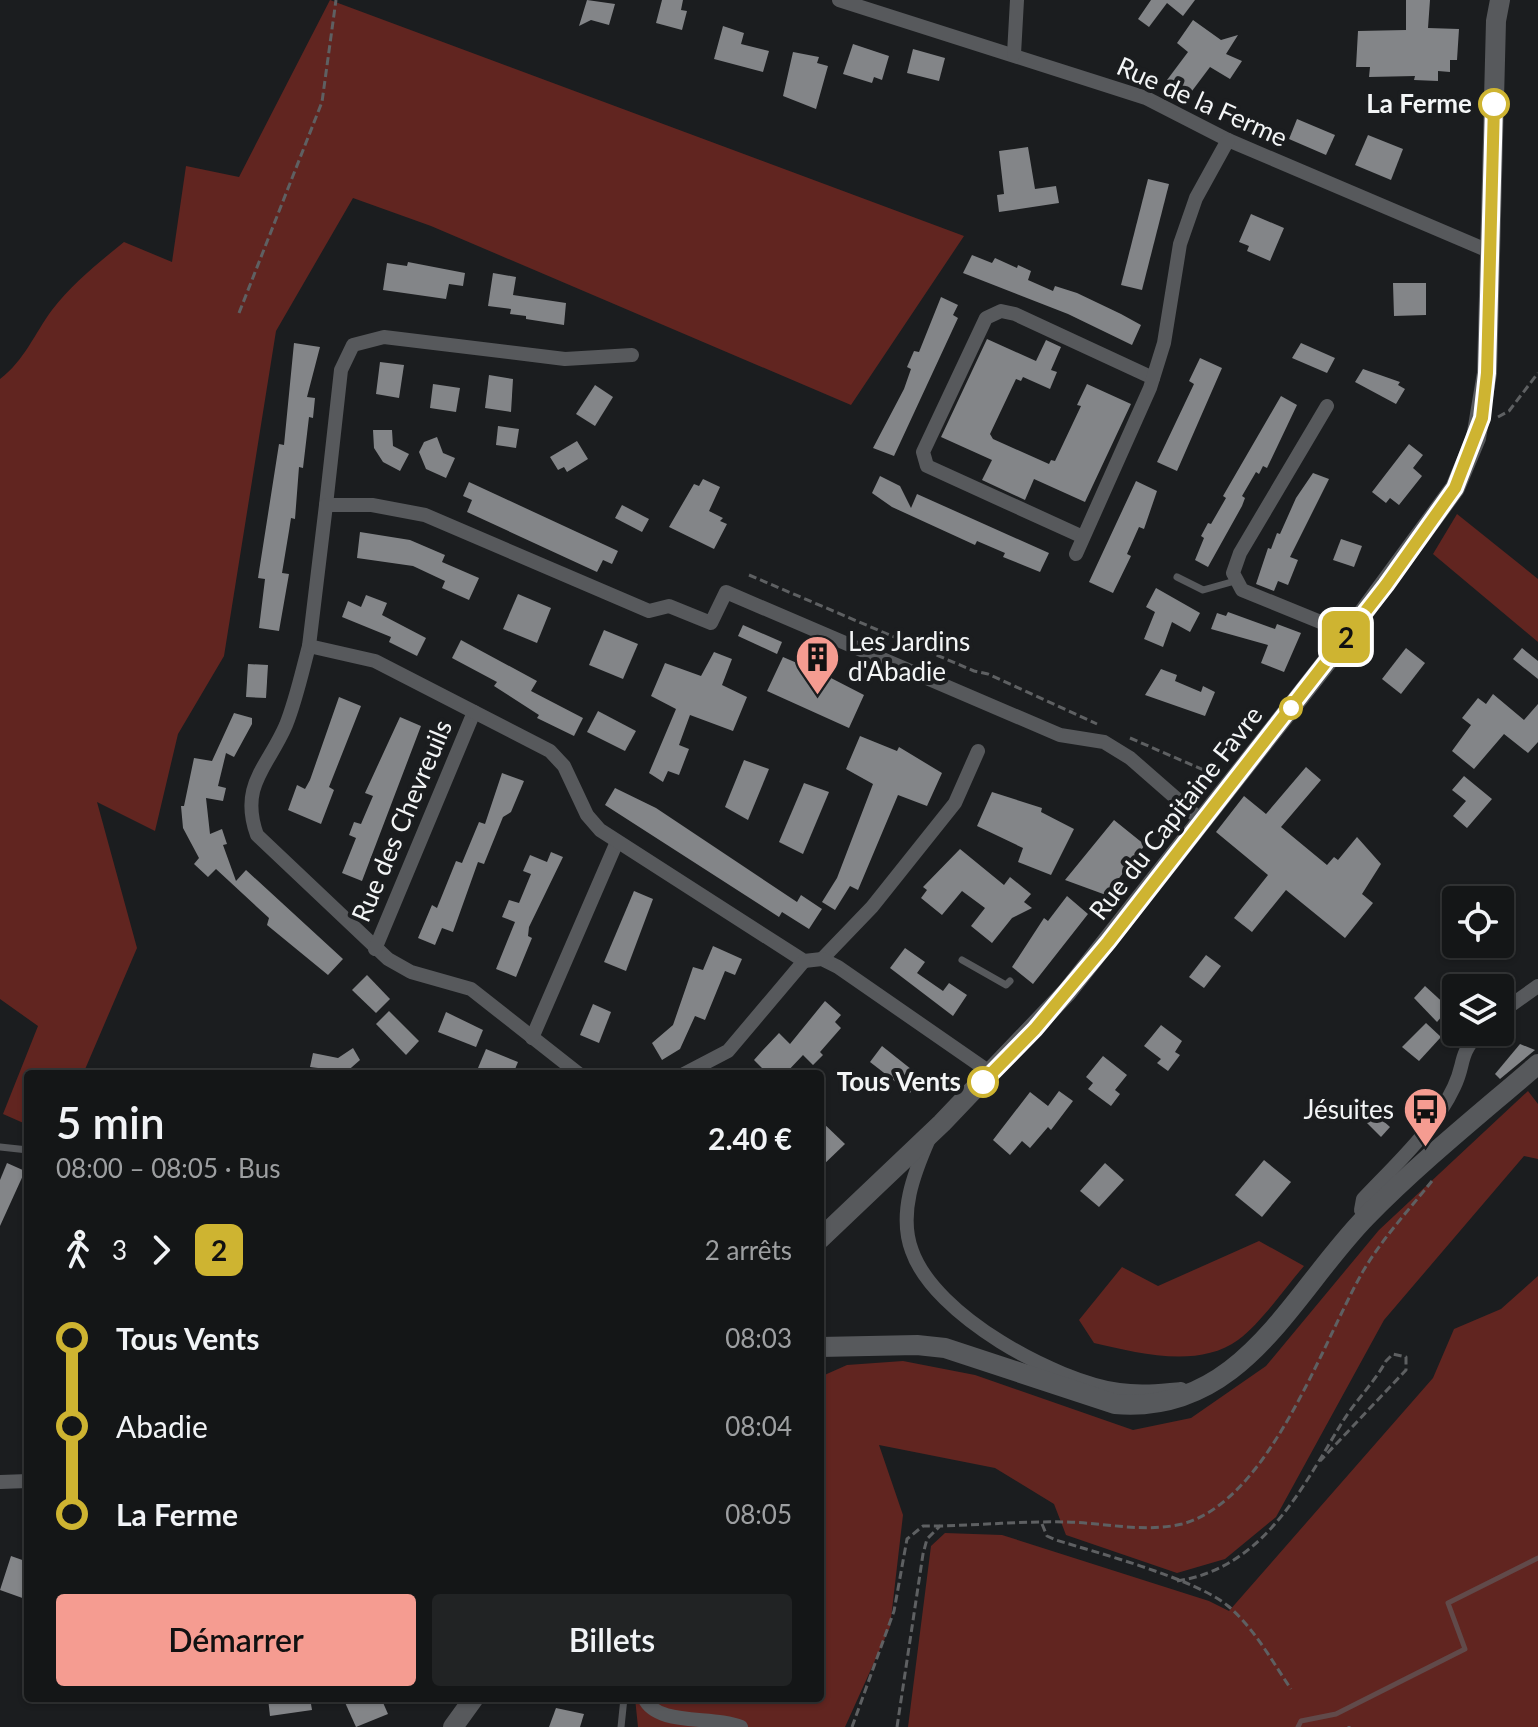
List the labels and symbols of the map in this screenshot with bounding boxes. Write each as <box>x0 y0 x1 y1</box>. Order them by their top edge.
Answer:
street label: Rue de la Ferme <box>1112 49 1293 153</box>
place label: La Ferme <box>1366 87 1472 119</box>
marker: La Ferme <box>1479 89 1509 119</box>
line badge: 2 <box>1320 611 1372 663</box>
place label: Les Jardins d'Abadie <box>848 625 970 687</box>
building icon: Les Jardins d'Abadie <box>793 633 841 696</box>
unlabelled marker <box>1280 697 1302 719</box>
street label: Rue du Capitaine Favre <box>1082 699 1269 926</box>
street label: Rue des Chevreuils <box>344 715 458 926</box>
place label: Tous Vents <box>837 1065 961 1097</box>
marker: Tous Vents <box>968 1067 998 1097</box>
bus stop icon: Jésuites <box>1401 1086 1449 1149</box>
place label: Jésuites <box>1304 1093 1394 1125</box>

